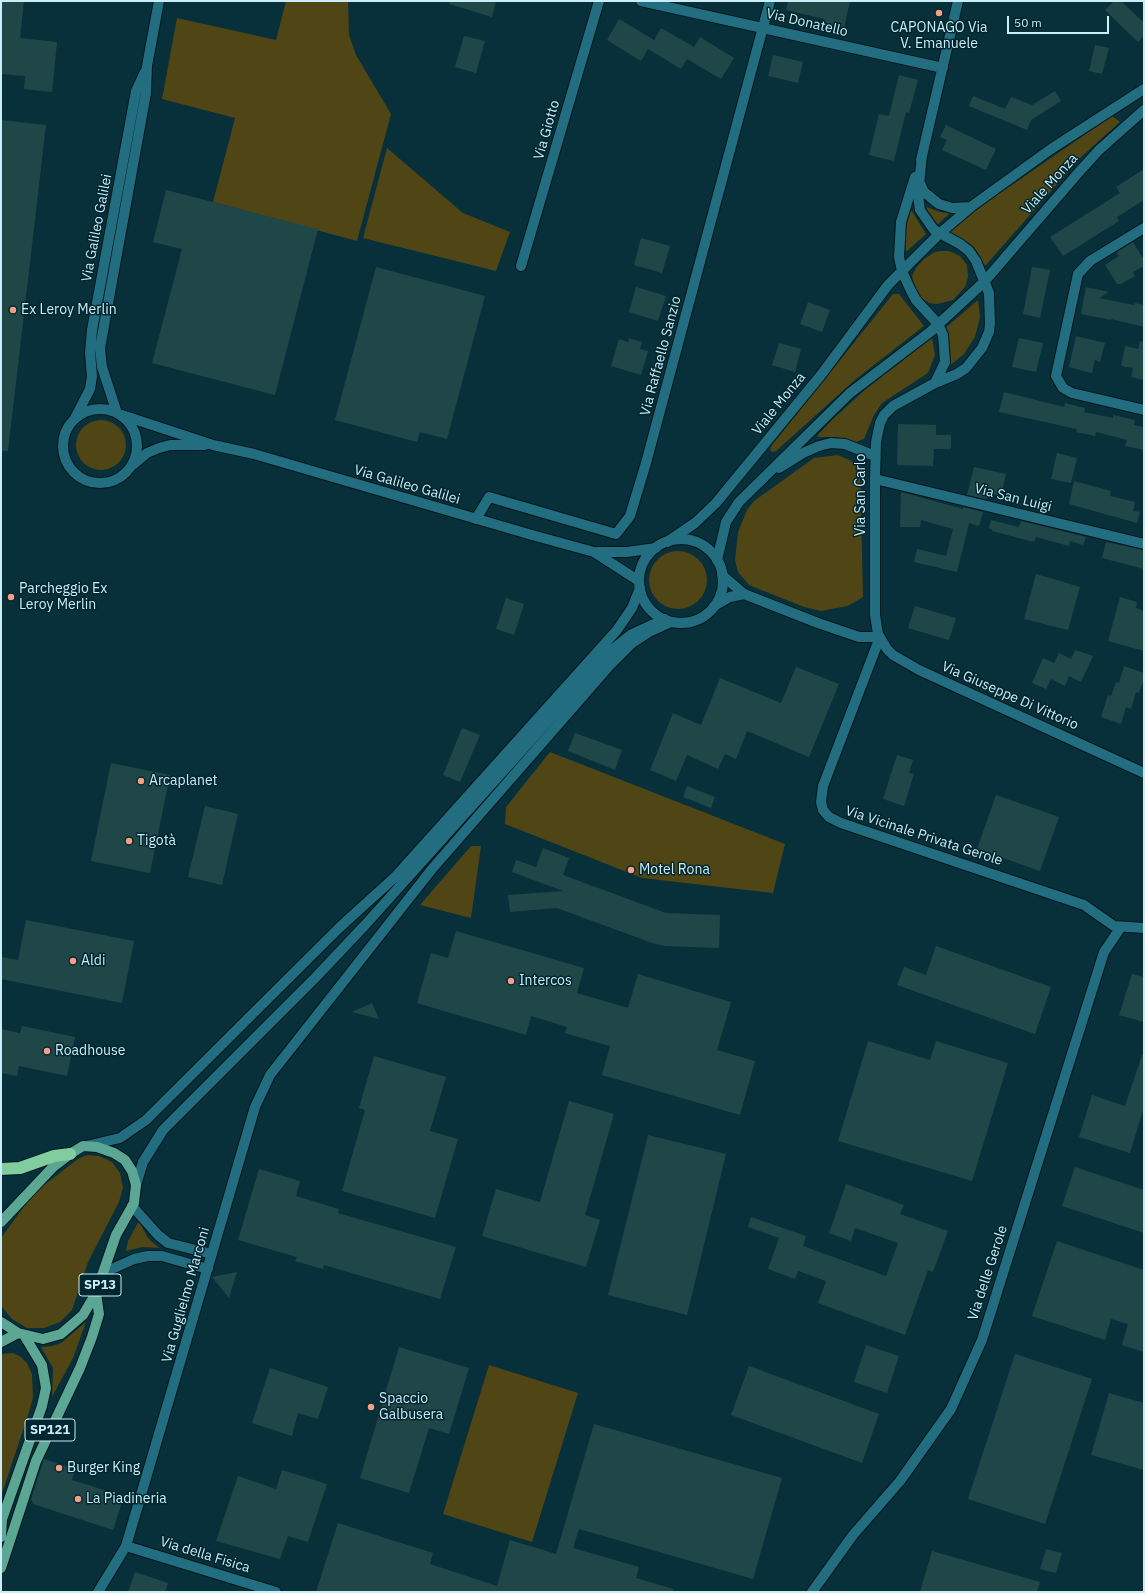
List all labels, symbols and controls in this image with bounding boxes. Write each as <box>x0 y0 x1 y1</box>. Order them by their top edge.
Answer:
street label: Via Donatello <box>764 5 850 41</box>
marker: CAPONAGO Via V. Emanuele <box>934 8 944 18</box>
scale bar <box>1009 8 1111 34</box>
text: 50 m <box>1014 15 1042 30</box>
place label: CAPONAGO Via V. Emanuele <box>890 20 988 52</box>
street label: Via Giotto <box>530 98 564 162</box>
street label: Viale Monza <box>1019 150 1081 218</box>
street label: Via Galileo Galilei <box>78 173 116 283</box>
street label: Via Raffaello Sanzio <box>637 294 685 418</box>
place label: Ex Leroy Merlin <box>21 302 117 318</box>
marker: Ex Leroy Merlin <box>8 305 18 315</box>
street label: Viale Monza <box>749 369 809 439</box>
street label: Via San Carlo <box>853 454 869 536</box>
street label: Via Galileo Galilei <box>352 462 462 508</box>
street label: Via San Luigi <box>973 480 1053 516</box>
place label: Parcheggio Ex Leroy Merlin <box>19 581 107 614</box>
marker: Parcheggio Ex Leroy Merlin <box>6 592 16 602</box>
street label: Via Giuseppe Di Vittorio <box>939 658 1081 734</box>
place label: Arcaplanet <box>149 773 218 789</box>
marker: Arcaplanet <box>136 776 146 786</box>
street label: Via Vicinale Privata Gerole <box>843 803 1005 869</box>
place label: Tigotà <box>137 833 176 849</box>
marker: Tigotà <box>124 836 134 846</box>
place label: Motel Rona <box>639 862 710 878</box>
marker: Motel Rona <box>626 865 636 875</box>
place label: Aldi <box>81 953 105 969</box>
marker: Aldi <box>68 956 78 966</box>
place label: Intercos <box>519 973 572 989</box>
marker: Intercos <box>506 976 516 986</box>
place label: Roadhouse <box>55 1043 125 1059</box>
marker: Roadhouse <box>42 1046 52 1056</box>
street label: Via delle Gerole <box>965 1223 1011 1323</box>
street label: Via Guglielmo Marconi <box>159 1225 213 1365</box>
road number: SP13 <box>79 1274 121 1296</box>
place label: Spaccio Galbusera <box>379 1391 443 1424</box>
marker: Spaccio Galbusera <box>366 1402 376 1412</box>
road number: SP121 <box>25 1419 75 1441</box>
place label: Burger King <box>67 1460 140 1476</box>
marker: Burger King <box>54 1463 64 1473</box>
place label: La Piadineria <box>86 1491 167 1507</box>
marker: La Piadineria <box>73 1494 83 1504</box>
street label: Via della Fisica <box>158 1533 252 1577</box>

